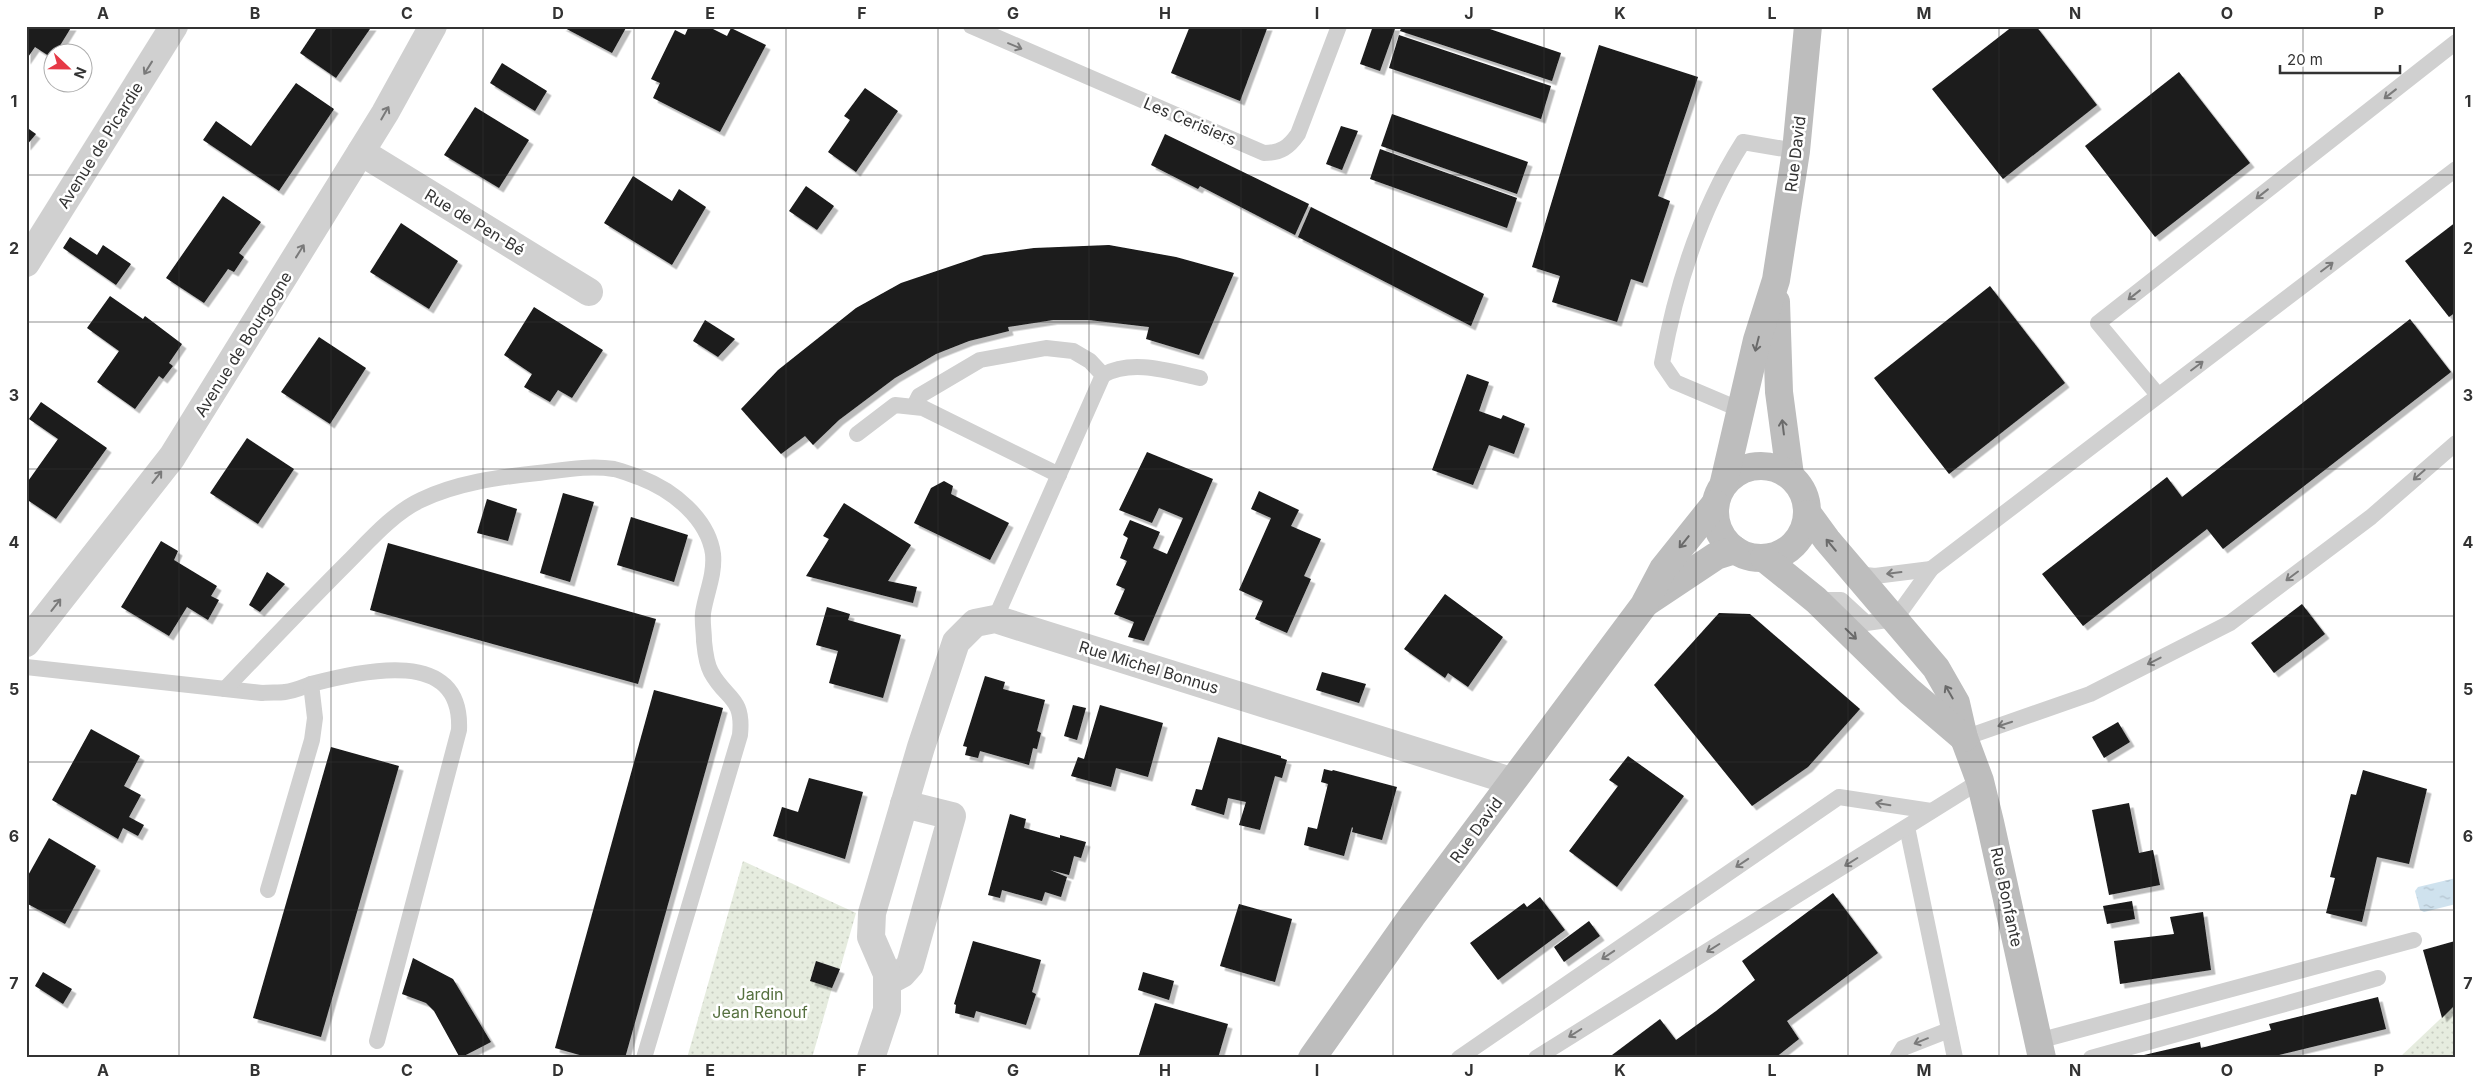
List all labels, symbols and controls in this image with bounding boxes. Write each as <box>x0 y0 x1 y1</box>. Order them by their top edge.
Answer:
text: A <box>97 3 109 23</box>
text: B <box>250 3 260 23</box>
text: C <box>401 3 413 23</box>
text: D <box>552 3 564 23</box>
text: E <box>705 3 715 23</box>
text: F <box>857 3 867 23</box>
text: G <box>1007 3 1019 23</box>
text: H <box>1159 3 1171 23</box>
text: I <box>1315 3 1319 23</box>
text: J <box>1464 3 1474 23</box>
text: K <box>1614 3 1626 23</box>
text: L <box>1767 3 1777 23</box>
text: M <box>1917 3 1931 23</box>
text: N <box>2069 3 2081 23</box>
text: O <box>2221 3 2233 23</box>
text: P <box>2374 3 2384 23</box>
one-way arrow <box>1007 41 1022 51</box>
north arrow <box>42 42 92 92</box>
scale bar <box>2280 42 2400 74</box>
text: 20 m <box>2287 50 2323 69</box>
one-way arrow <box>142 60 152 74</box>
text: N <box>71 65 90 81</box>
street label: Avenue de Picardie <box>53 78 147 212</box>
one-way arrow <box>2384 88 2397 99</box>
text: 1 <box>11 91 17 111</box>
text: 1 <box>2465 91 2471 111</box>
street label: Les Cerisiers <box>1141 93 1239 149</box>
one-way arrow <box>380 106 390 120</box>
street label: Rue David <box>1780 115 1810 193</box>
street label: Rue de Pen-Bé <box>421 184 529 260</box>
one-way arrow <box>2256 189 2269 200</box>
text: 2 <box>9 238 19 258</box>
text: 2 <box>2463 238 2473 258</box>
one-way arrow <box>295 245 305 259</box>
one-way arrow <box>2320 262 2333 273</box>
street label: Avenue de Bourgogne <box>190 268 296 420</box>
one-way arrow <box>2128 289 2141 300</box>
one-way arrow <box>1751 335 1761 351</box>
one-way arrow <box>2190 360 2203 371</box>
text: 3 <box>9 385 19 405</box>
text: 3 <box>2463 385 2473 405</box>
one-way arrow <box>1778 419 1788 435</box>
one-way arrow <box>2413 470 2426 481</box>
one-way arrow <box>151 471 162 484</box>
text: 4 <box>9 532 20 552</box>
text: 4 <box>2463 532 2474 552</box>
one-way arrow <box>1679 536 1690 549</box>
one-way arrow <box>1825 538 1837 551</box>
one-way arrow <box>1886 568 1902 578</box>
one-way arrow <box>2285 571 2299 581</box>
one-way arrow <box>51 599 62 612</box>
one-way arrow <box>1845 628 1857 640</box>
street label: Rue Michel Bonnus <box>1077 636 1221 698</box>
one-way arrow <box>2147 657 2162 666</box>
text: 5 <box>9 679 19 699</box>
text: 5 <box>2463 679 2473 699</box>
one-way arrow <box>1944 685 1954 699</box>
one-way arrow <box>1998 720 2013 729</box>
street label: Rue David <box>1445 793 1507 867</box>
one-way arrow <box>1875 798 1891 808</box>
text: 6 <box>9 826 19 846</box>
text: 6 <box>2463 826 2473 846</box>
street label: Rue Bonfante <box>1987 845 2027 949</box>
one-way arrow <box>1844 857 1858 867</box>
one-way arrow <box>1735 858 1749 868</box>
one-way arrow <box>1706 943 1720 953</box>
one-way arrow <box>1601 950 1615 960</box>
text: 7 <box>9 973 19 993</box>
text: 7 <box>2463 973 2473 993</box>
park label: Jardin Jean Renouf <box>712 984 808 1022</box>
one-way arrow <box>1568 1029 1582 1039</box>
one-way arrow <box>1914 1037 1929 1046</box>
text: A <box>97 1060 109 1080</box>
text: B <box>250 1060 260 1080</box>
text: C <box>401 1060 413 1080</box>
text: D <box>552 1060 564 1080</box>
text: E <box>705 1060 715 1080</box>
text: F <box>857 1060 867 1080</box>
text: G <box>1007 1060 1019 1080</box>
text: H <box>1159 1060 1171 1080</box>
text: I <box>1315 1060 1319 1080</box>
text: J <box>1464 1060 1474 1080</box>
text: K <box>1614 1060 1626 1080</box>
text: L <box>1767 1060 1777 1080</box>
text: M <box>1917 1060 1931 1080</box>
text: N <box>2069 1060 2081 1080</box>
text: O <box>2221 1060 2233 1080</box>
text: P <box>2374 1060 2384 1080</box>

